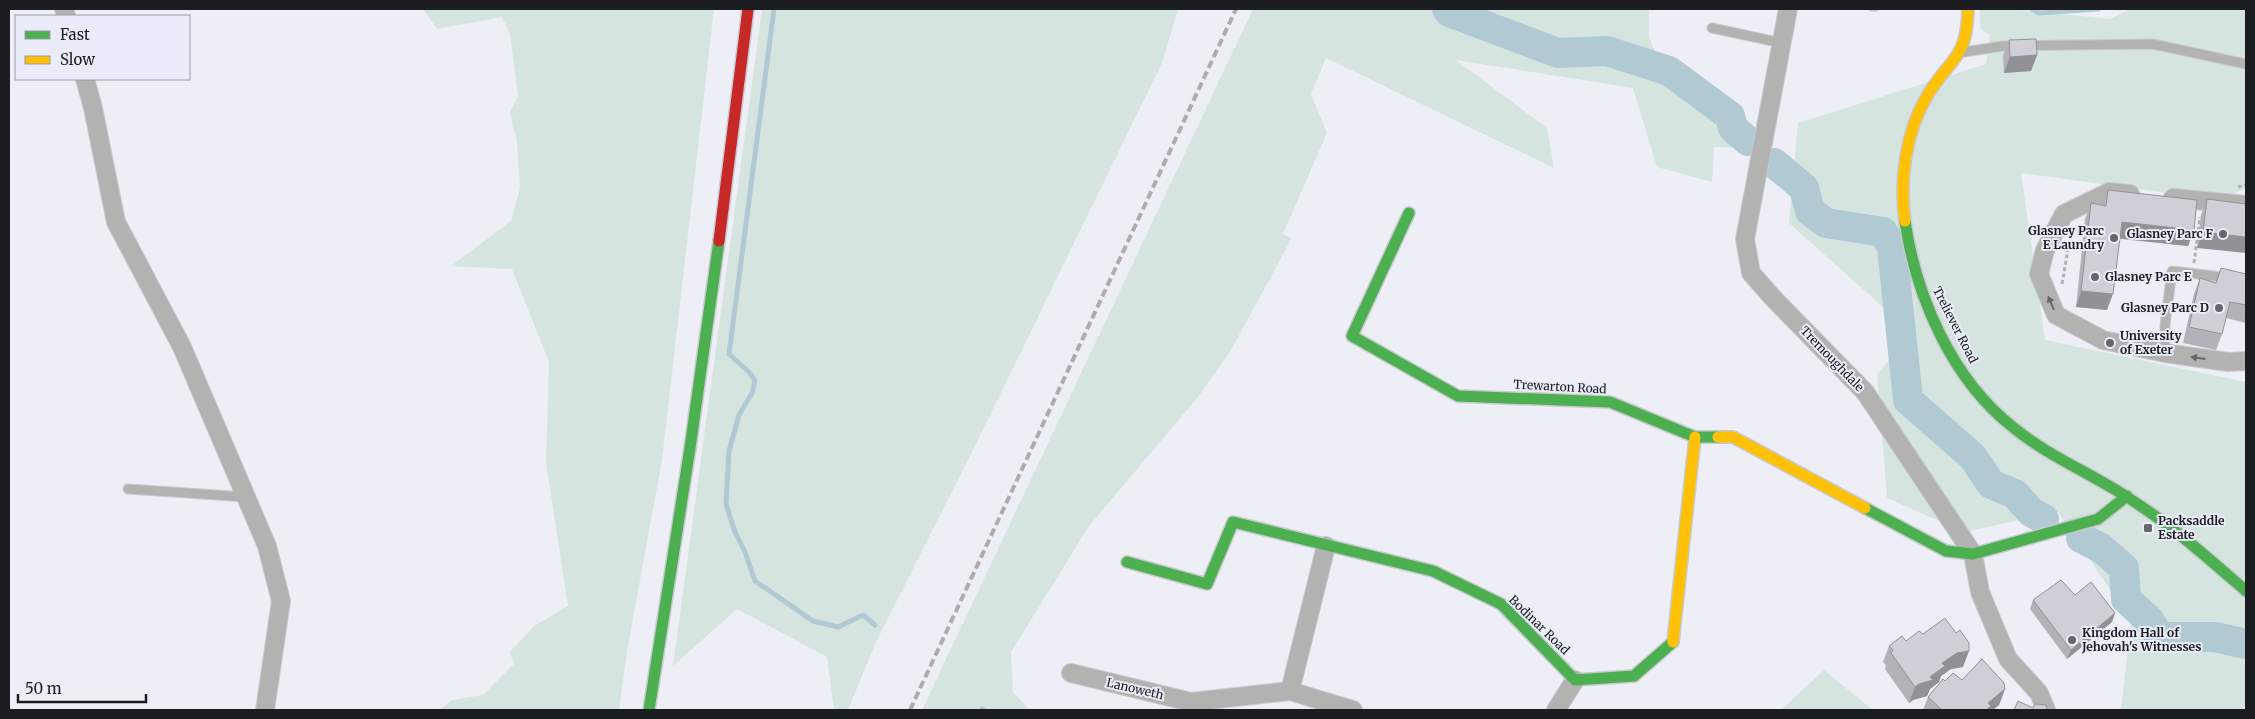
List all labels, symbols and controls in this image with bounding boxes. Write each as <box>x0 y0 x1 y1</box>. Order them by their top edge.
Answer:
legend <box>15 15 190 80</box>
text: Fast <box>60 25 90 44</box>
text: Slow <box>60 50 95 69</box>
place label: Glasney Parc E Laundry <box>2028 223 2105 252</box>
place label: Glasney Parc F <box>2127 226 2213 241</box>
marker: Glasney Parc F <box>2217 228 2229 240</box>
marker: Glasney Parc E Laundry <box>2108 232 2120 244</box>
place label: Glasney Parc E <box>2105 269 2192 284</box>
marker: Glasney Parc E <box>2089 271 2101 283</box>
street label: Treliever Road <box>1930 284 1981 366</box>
one-way arrow <box>2047 296 2055 310</box>
place label: Glasney Parc D <box>2121 300 2209 315</box>
marker: Glasney Parc D <box>2213 302 2225 314</box>
street label: Tremoughdale <box>1798 323 1867 394</box>
place label: University of Exeter <box>2120 328 2182 357</box>
marker: University of Exeter <box>2104 337 2116 349</box>
one-way arrow <box>2190 354 2206 362</box>
street label: Trewarton Road <box>1513 377 1607 396</box>
place label: Packsaddle Estate <box>2158 513 2225 542</box>
marker: Packsaddle Estate <box>2142 522 2154 534</box>
street label: Bodinar Road <box>1506 592 1573 657</box>
place label: Kingdom Hall of Jehovah's Witnesses <box>2081 625 2201 654</box>
marker: Kingdom Hall of Jehovah's Witnesses <box>2066 634 2078 646</box>
scale bar <box>18 672 145 704</box>
street label: Lanoweth <box>1105 675 1165 702</box>
text: 50 m <box>25 679 62 698</box>

